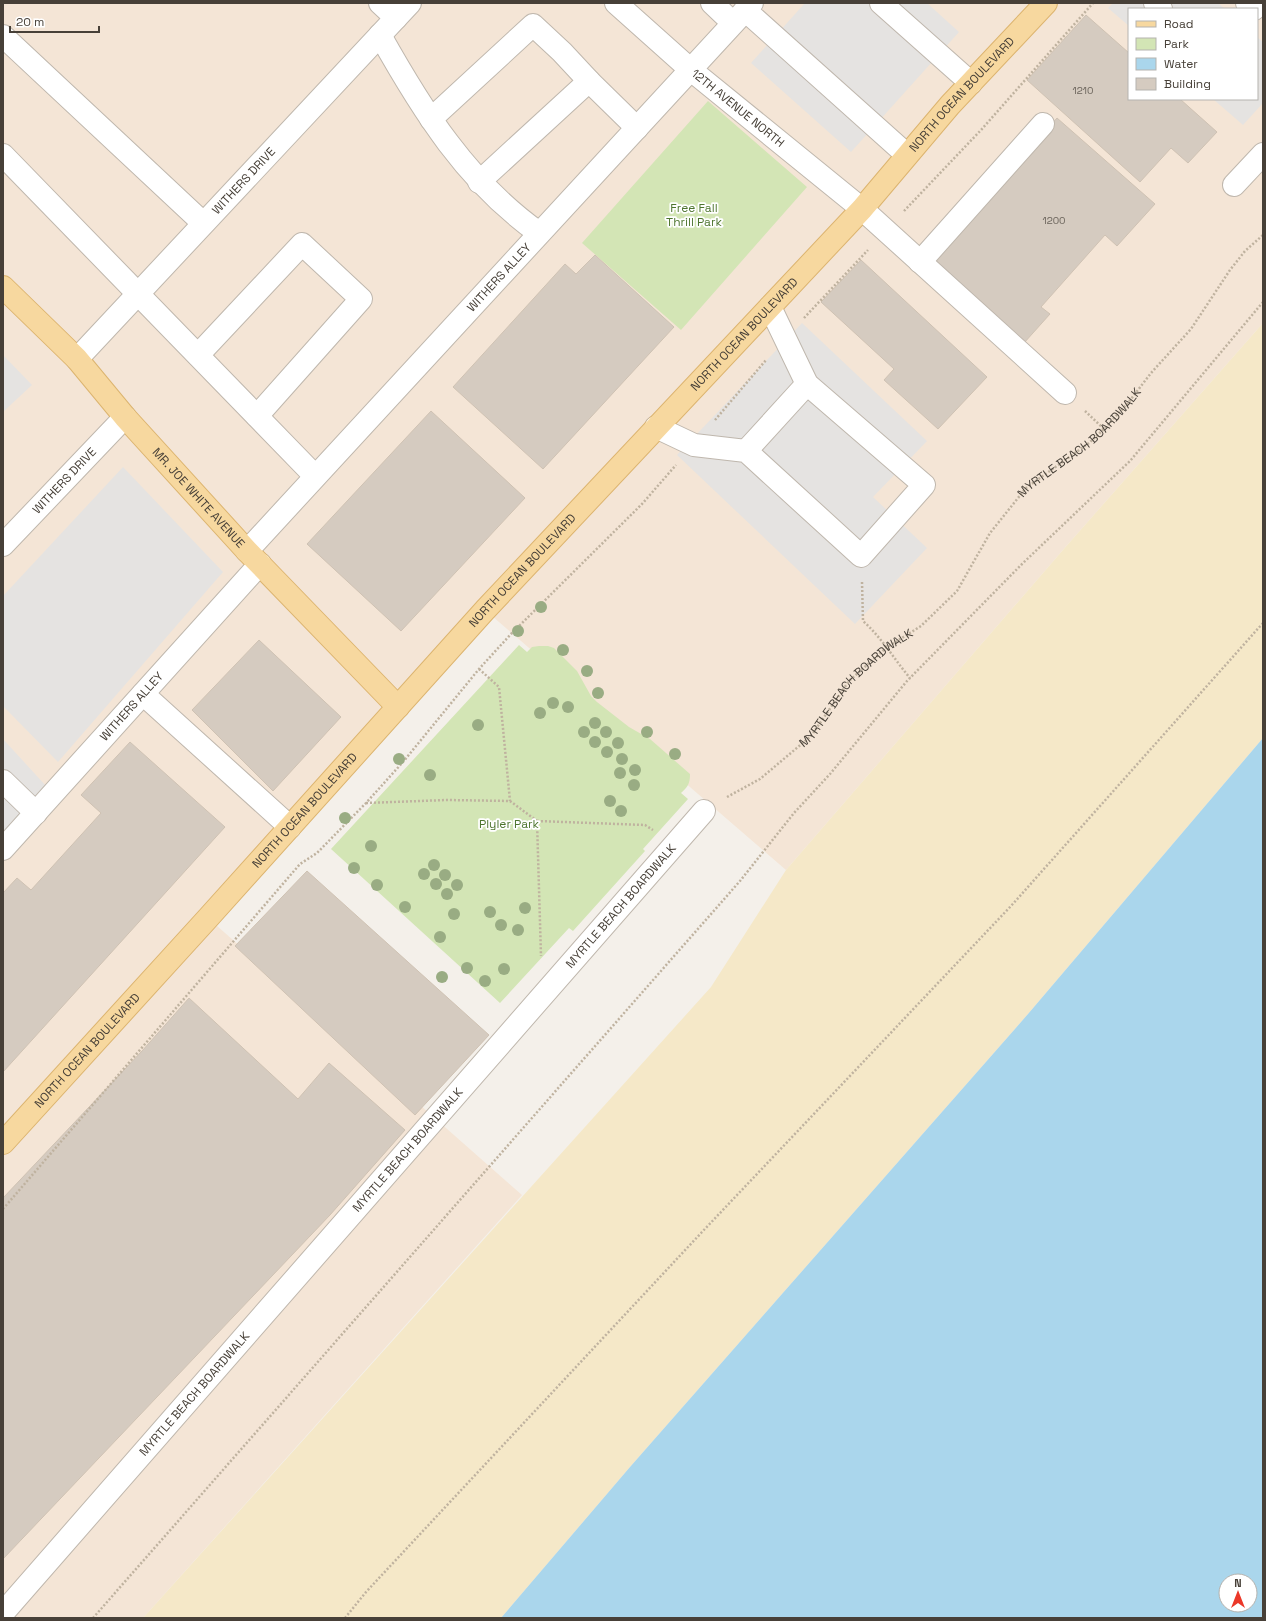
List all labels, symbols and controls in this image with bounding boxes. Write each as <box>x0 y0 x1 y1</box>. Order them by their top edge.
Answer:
scale bar <box>10 8 99 34</box>
legend <box>1128 8 1258 100</box>
text: 20 m <box>16 14 44 30</box>
text: Road <box>1164 16 1193 32</box>
street label: NORTH OCEAN BOULEVARD <box>906 33 1018 155</box>
text: Park <box>1164 36 1189 52</box>
text: Water <box>1164 56 1198 72</box>
street label: 12TH AVENUE NORTH <box>688 65 788 151</box>
text: Building <box>1164 76 1211 92</box>
house number: 1210 <box>1073 84 1093 97</box>
street label: WITHERS DRIVE <box>209 144 279 218</box>
park label: Free Fall Thrill Park <box>666 200 722 230</box>
house number: 1200 <box>1042 214 1066 227</box>
street label: WITHERS ALLEY <box>463 239 535 315</box>
street label: NORTH OCEAN BOULEVARD <box>687 274 801 394</box>
street label: MYRTLE BEACH BOARDWALK <box>1014 384 1145 501</box>
street label: WITHERS DRIVE <box>29 444 100 517</box>
street label: MR. JOE WHITE AVENUE <box>149 444 249 552</box>
street label: NORTH OCEAN BOULEVARD <box>465 510 579 631</box>
street label: MYRTLE BEACH BOARDWALK <box>796 625 916 751</box>
street label: WITHERS ALLEY <box>96 668 167 744</box>
street label: NORTH OCEAN BOULEVARD <box>249 749 361 872</box>
park label: Plyler Park <box>479 816 540 832</box>
street label: MYRTLE BEACH BOARDWALK <box>562 840 680 972</box>
street label: NORTH OCEAN BOULEVARD <box>31 990 144 1111</box>
street label: MYRTLE BEACH BOARDWALK <box>349 1084 467 1215</box>
street label: MYRTLE BEACH BOARDWALK <box>136 1328 254 1459</box>
north arrow <box>1218 1573 1258 1613</box>
text: N <box>1234 1576 1242 1590</box>

